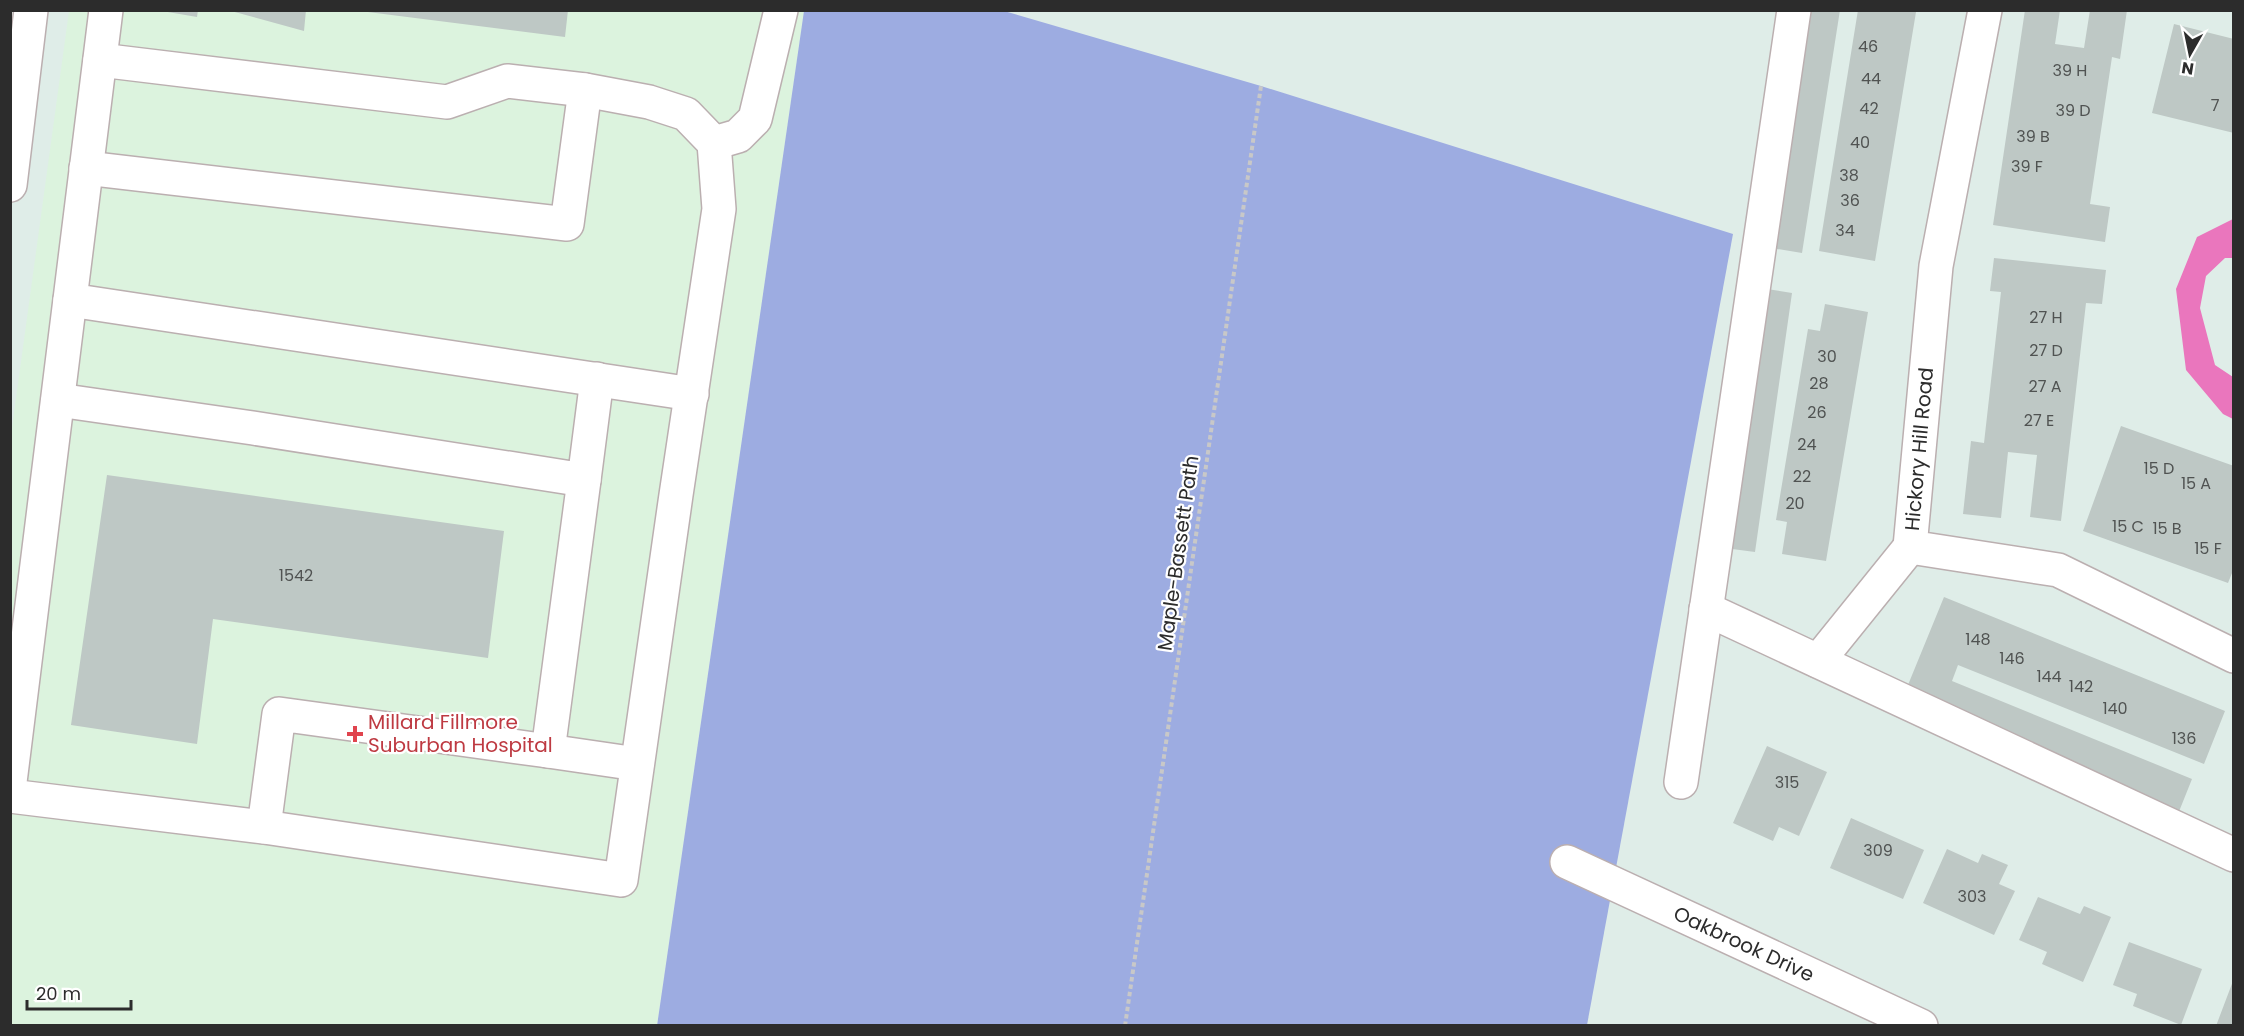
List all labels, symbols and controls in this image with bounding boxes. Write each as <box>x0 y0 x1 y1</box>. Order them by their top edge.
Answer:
north arrow <box>2160 24 2220 84</box>
house number: 46 <box>1858 35 1878 58</box>
text: N <box>2180 56 2195 81</box>
house number: 39 H <box>2053 59 2087 82</box>
house number: 44 <box>1861 67 1881 90</box>
house number: 7 <box>2211 94 2220 117</box>
house number: 42 <box>1859 97 1879 120</box>
house number: 39 D <box>2055 99 2091 122</box>
house number: 39 B <box>2016 125 2050 148</box>
house number: 40 <box>1850 131 1870 154</box>
house number: 39 F <box>2011 155 2043 178</box>
house number: 38 <box>1839 164 1859 187</box>
house number: 36 <box>1840 189 1860 212</box>
house number: 34 <box>1835 219 1855 242</box>
house number: 27 H <box>2029 306 2063 329</box>
house number: 27 D <box>2029 339 2063 362</box>
house number: 30 <box>1817 345 1837 368</box>
street label: Hickory Hill Road <box>1898 366 1940 532</box>
house number: 28 <box>1809 372 1829 395</box>
house number: 27 A <box>2029 375 2062 398</box>
house number: 26 <box>1807 401 1827 424</box>
house number: 27 E <box>2024 409 2054 432</box>
house number: 24 <box>1797 433 1817 456</box>
street label: Maple-Bassett Path <box>1150 454 1206 652</box>
house number: 15 D <box>2144 457 2174 480</box>
house number: 22 <box>1793 465 1811 488</box>
house number: 15 A <box>2181 472 2211 495</box>
house number: 20 <box>1785 492 1805 515</box>
house number: 15 C <box>2112 515 2144 538</box>
house number: 15 B <box>2152 517 2182 540</box>
house number: 15 F <box>2194 537 2222 560</box>
house number: 1542 <box>279 564 313 587</box>
house number: 148 <box>1965 628 1991 651</box>
house number: 146 <box>1999 647 2025 670</box>
house number: 144 <box>2036 665 2062 688</box>
house number: 142 <box>2069 675 2093 698</box>
house number: 140 <box>2102 697 2128 720</box>
place label: Millard Fillmore Suburban Hospital <box>368 708 553 759</box>
marker: Millard Fillmore Suburban Hospital <box>346 725 364 743</box>
house number: 136 <box>2172 727 2196 750</box>
house number: 315 <box>1775 771 1799 794</box>
house number: 309 <box>1863 839 1893 862</box>
house number: 303 <box>1958 885 1986 908</box>
street label: Oakbrook Drive <box>1669 899 1819 989</box>
scale bar <box>27 973 130 1011</box>
text: 20 m <box>36 981 81 1006</box>

